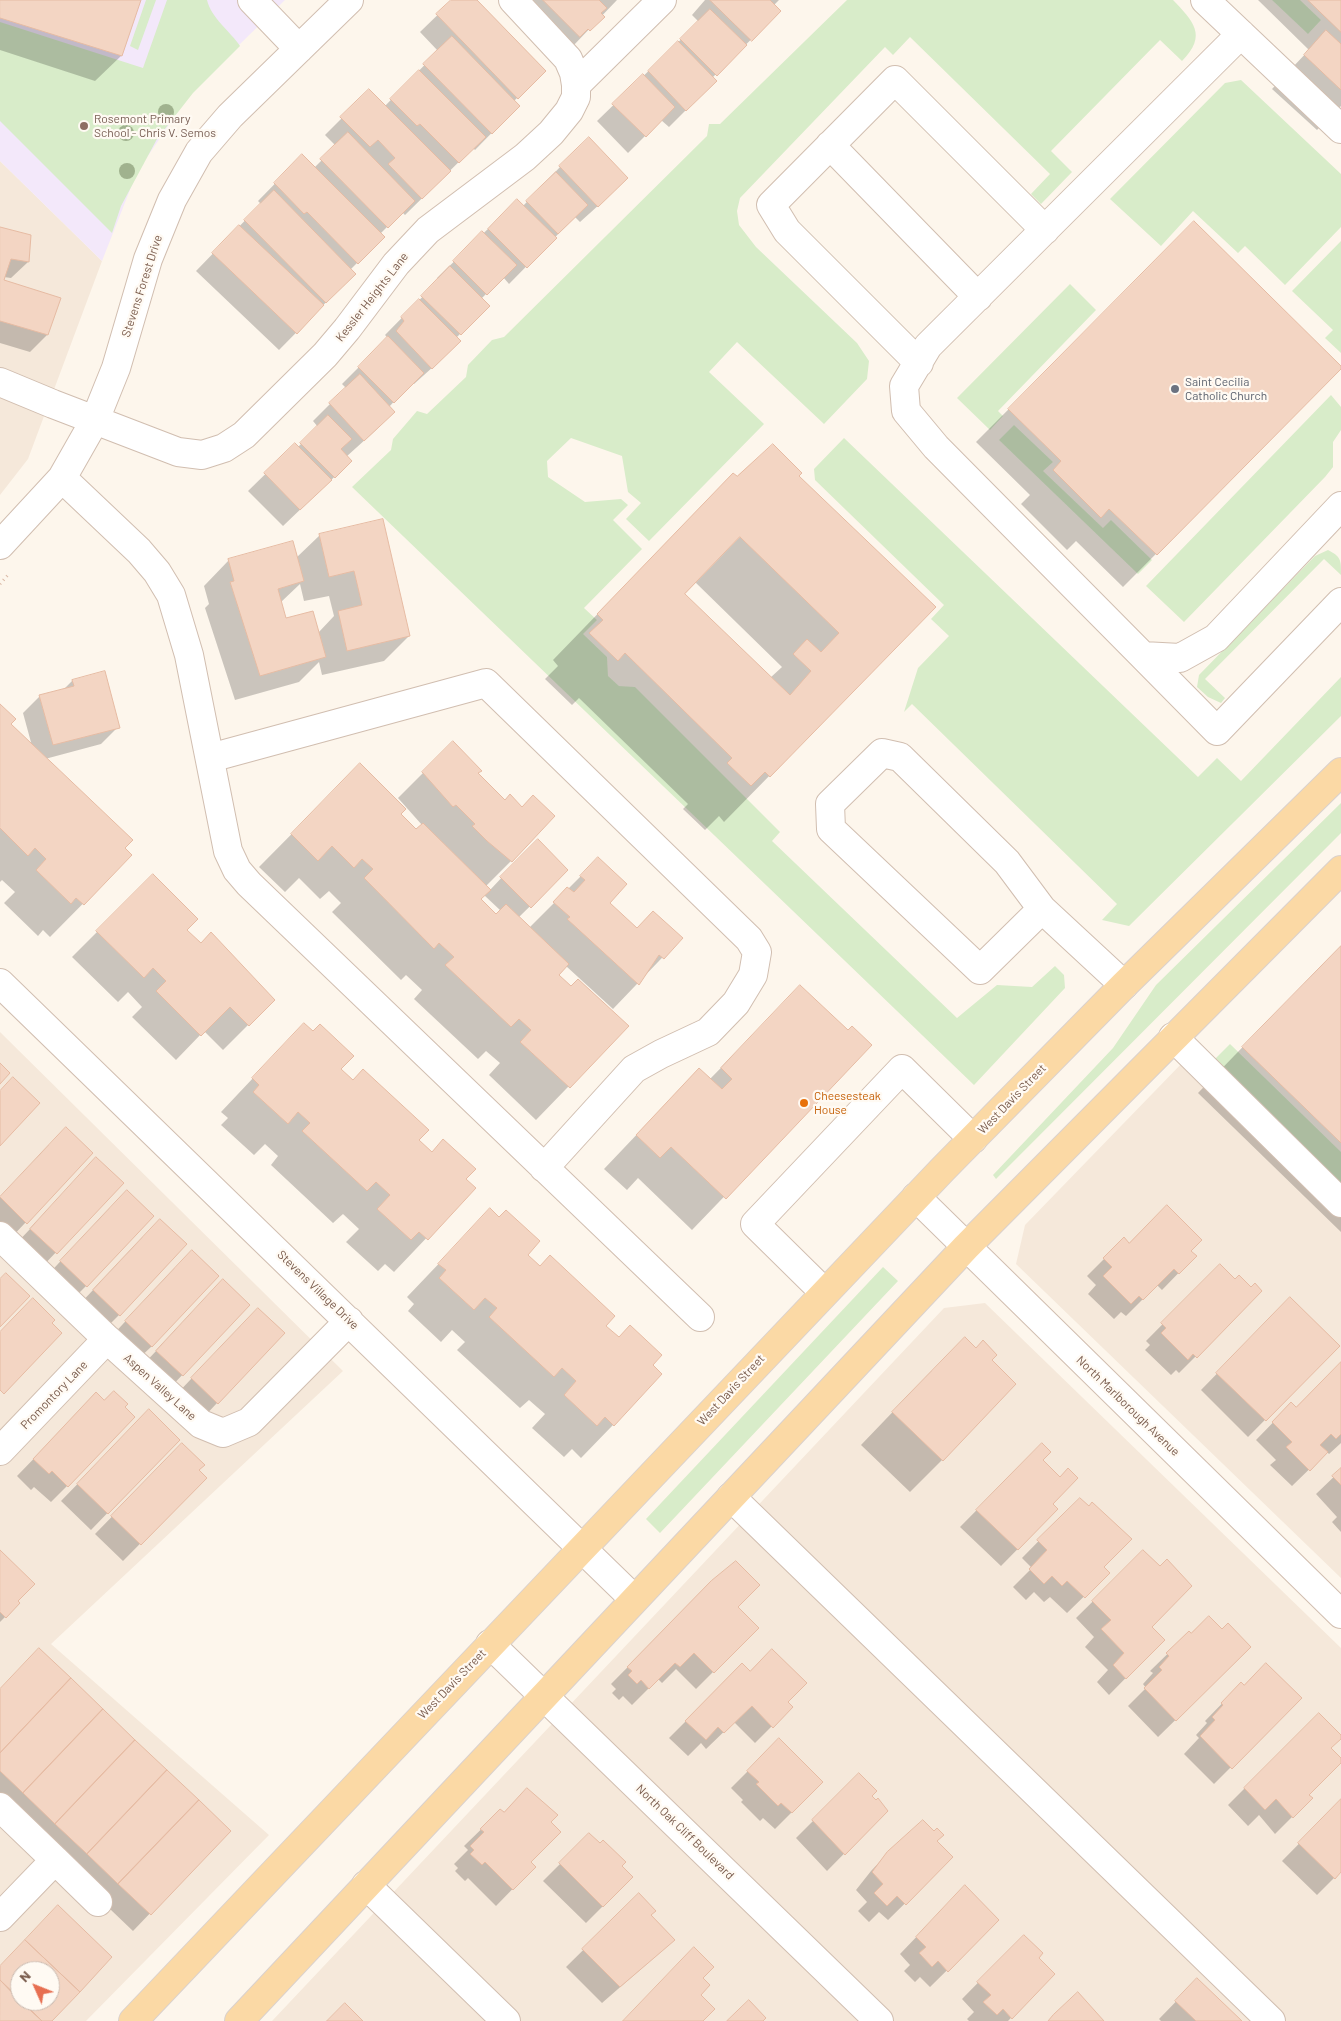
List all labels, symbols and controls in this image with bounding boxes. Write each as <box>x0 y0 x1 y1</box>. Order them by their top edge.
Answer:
place label: Rosemont Primary School - Chris V. Semos <box>94 112 216 140</box>
marker: Rosemont Primary School - Chris V. Semos <box>78 120 90 132</box>
street label: Stevens Forest Drive <box>119 233 165 339</box>
street label: Kessler Heights Lane <box>333 250 411 344</box>
place label: Saint Cecilia Catholic Church <box>1185 375 1267 403</box>
marker: Saint Cecilia Catholic Church <box>1169 383 1181 395</box>
street label: West Davis Street <box>975 1061 1049 1137</box>
place label: Cheesesteak House <box>814 1089 881 1117</box>
marker: Cheesesteak House <box>798 1097 810 1109</box>
street label: Stevens Village Drive <box>274 1247 362 1333</box>
street label: Aspen Valley Lane <box>121 1351 199 1423</box>
street label: West Davis Street <box>694 1351 768 1429</box>
street label: North Marlborough Avenue <box>1073 1353 1183 1459</box>
street label: Promontory Lane <box>18 1358 90 1432</box>
street label: West Davis Street <box>415 1646 489 1722</box>
street label: North Oak Cliff Boulevard <box>633 1782 737 1882</box>
north arrow <box>10 1961 60 2011</box>
text: N <box>15 1967 34 1985</box>

